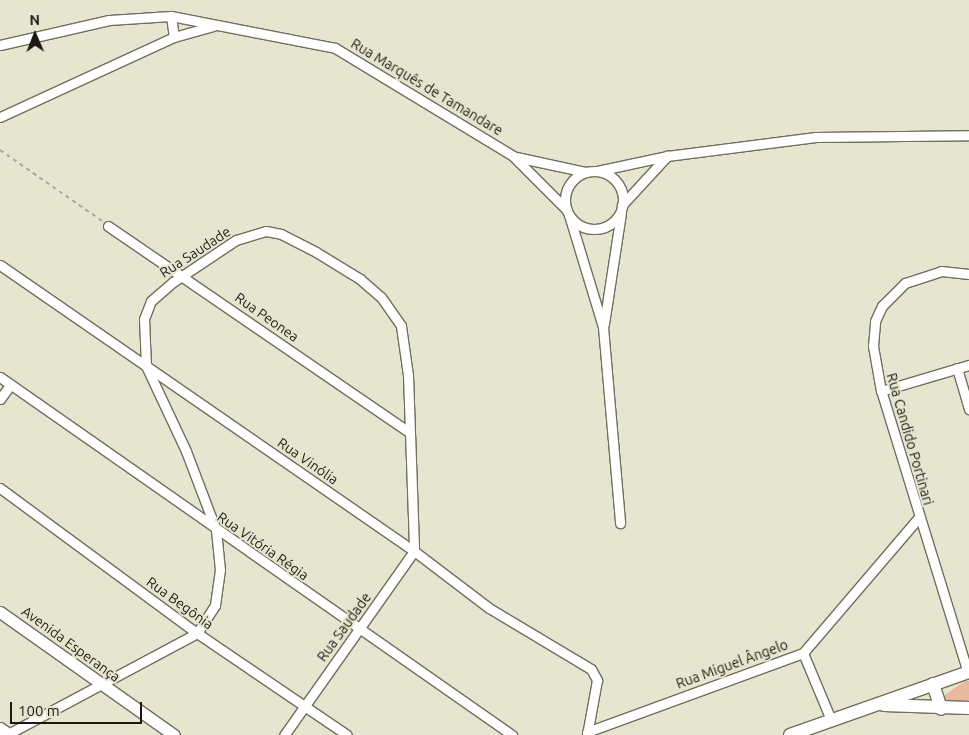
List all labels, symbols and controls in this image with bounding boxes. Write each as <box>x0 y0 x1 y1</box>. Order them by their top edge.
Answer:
north arrow <box>10 10 60 60</box>
text: N <box>29 12 40 28</box>
street label: Rua Marquês de Tamandare <box>348 35 506 139</box>
street label: Rua Saudade <box>156 223 234 281</box>
street label: Rua Peonea <box>232 289 302 345</box>
street label: Rua Candido Portinari <box>883 371 937 507</box>
street label: Rua Vinólia <box>274 434 342 488</box>
street label: Rua Vitória Régia <box>214 508 312 584</box>
street label: Rua Begônia <box>143 573 217 633</box>
street label: Rua Saudade <box>313 589 375 665</box>
street label: Avenida Esperança <box>19 603 123 685</box>
street label: Rua Miguel Ângelo <box>674 636 790 692</box>
scale bar <box>12 692 145 724</box>
text: 100 m <box>18 702 60 719</box>

